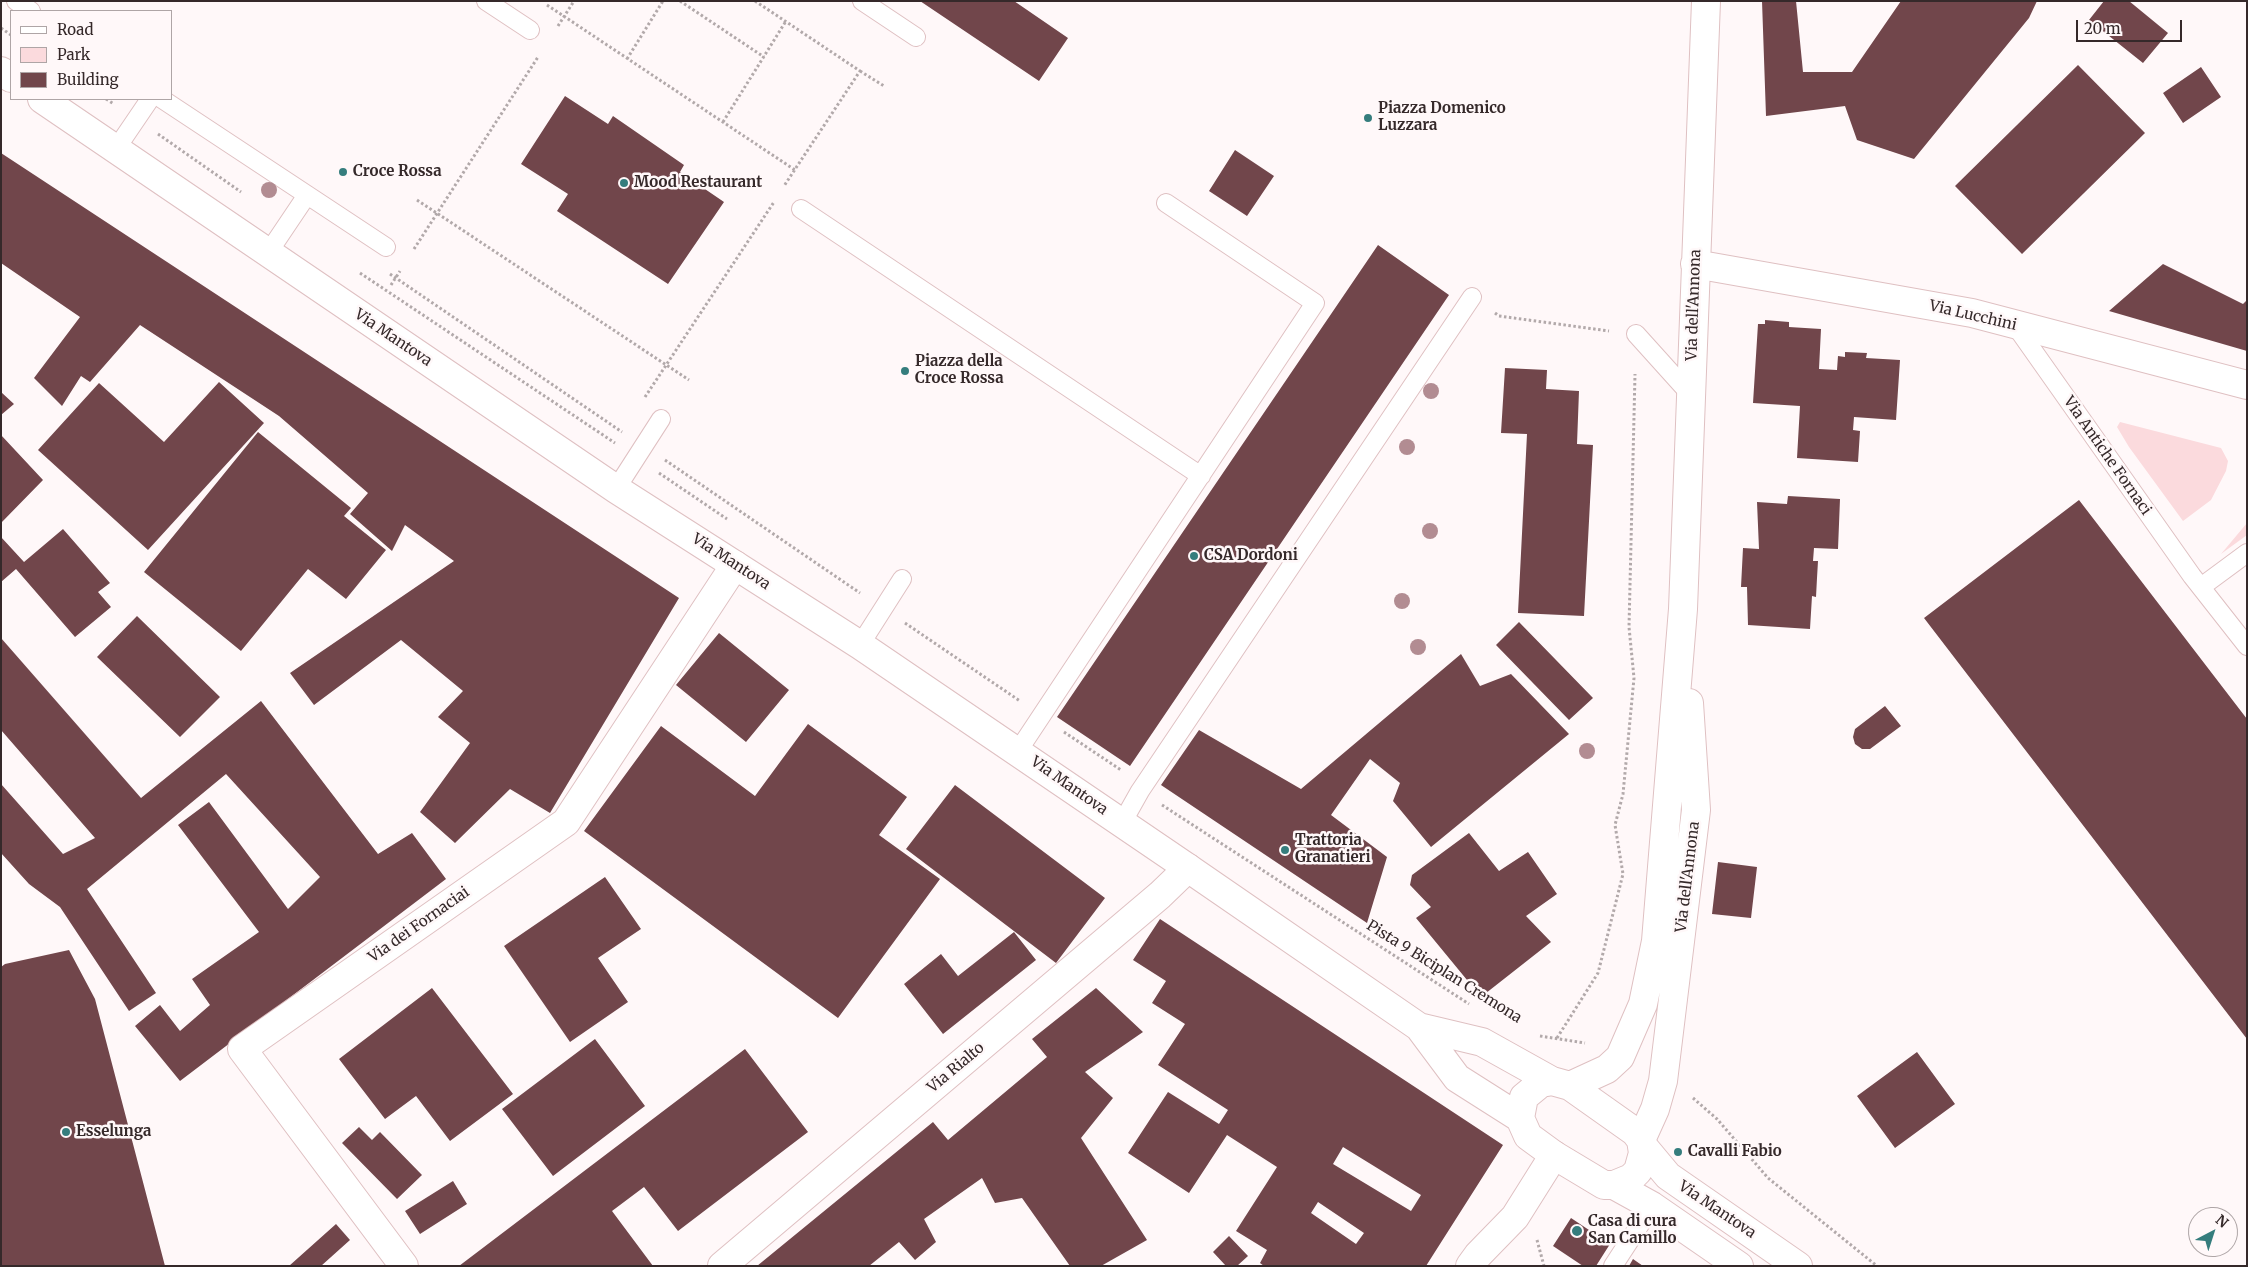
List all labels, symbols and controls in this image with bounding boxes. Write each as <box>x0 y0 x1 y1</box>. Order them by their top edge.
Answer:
legend <box>10 10 172 100</box>
scale bar <box>2078 10 2184 42</box>
text: 20 m <box>2084 19 2121 38</box>
text: Road <box>57 20 93 39</box>
text: Park <box>57 45 90 64</box>
text: Building <box>57 70 119 89</box>
place label: Piazza Domenico Luzzara <box>1378 100 1506 135</box>
marker: Piazza Domenico Luzzara <box>1362 112 1374 124</box>
place label: Croce Rossa <box>353 163 442 181</box>
marker: Croce Rossa <box>337 166 349 178</box>
place label: Mood Restaurant <box>634 174 762 192</box>
marker: Mood Restaurant <box>618 177 630 189</box>
street label: Via dell'Annona <box>1683 249 1705 361</box>
street label: Via Lucchini <box>1928 297 2018 335</box>
street label: Via Mantova <box>351 305 435 371</box>
place label: Piazza della Croce Rossa <box>915 353 1004 388</box>
marker: Piazza della Croce Rossa <box>899 365 911 377</box>
street label: Via Antiche Fornaci <box>2059 393 2155 519</box>
street label: Via Mantova <box>689 530 773 594</box>
place label: CSA Dordoni <box>1204 547 1298 565</box>
marker: CSA Dordoni <box>1188 550 1200 562</box>
street label: Via Mantova <box>1027 753 1111 819</box>
street label: Via dell'Annona <box>1672 821 1704 933</box>
place label: Trattoria Granatieri <box>1295 832 1371 867</box>
marker: Trattoria Granatieri <box>1279 844 1291 856</box>
street label: Via dei Fornaciai <box>365 883 473 967</box>
street label: Pista 9 Biciplan Cremona <box>1363 917 1525 1027</box>
street label: Via Rialto <box>924 1039 988 1097</box>
place label: Esselunga <box>76 1123 151 1141</box>
marker: Esselunga <box>60 1126 72 1138</box>
place label: Cavalli Fabio <box>1688 1143 1782 1161</box>
marker: Cavalli Fabio <box>1672 1146 1684 1158</box>
street label: Via Mantova <box>1675 1177 1759 1243</box>
north arrow <box>2188 1207 2238 1257</box>
text: N <box>2212 1211 2232 1232</box>
place label: Casa di cura San Camillo <box>1588 1213 1677 1248</box>
marker: Casa di cura San Camillo <box>1570 1224 1584 1238</box>

